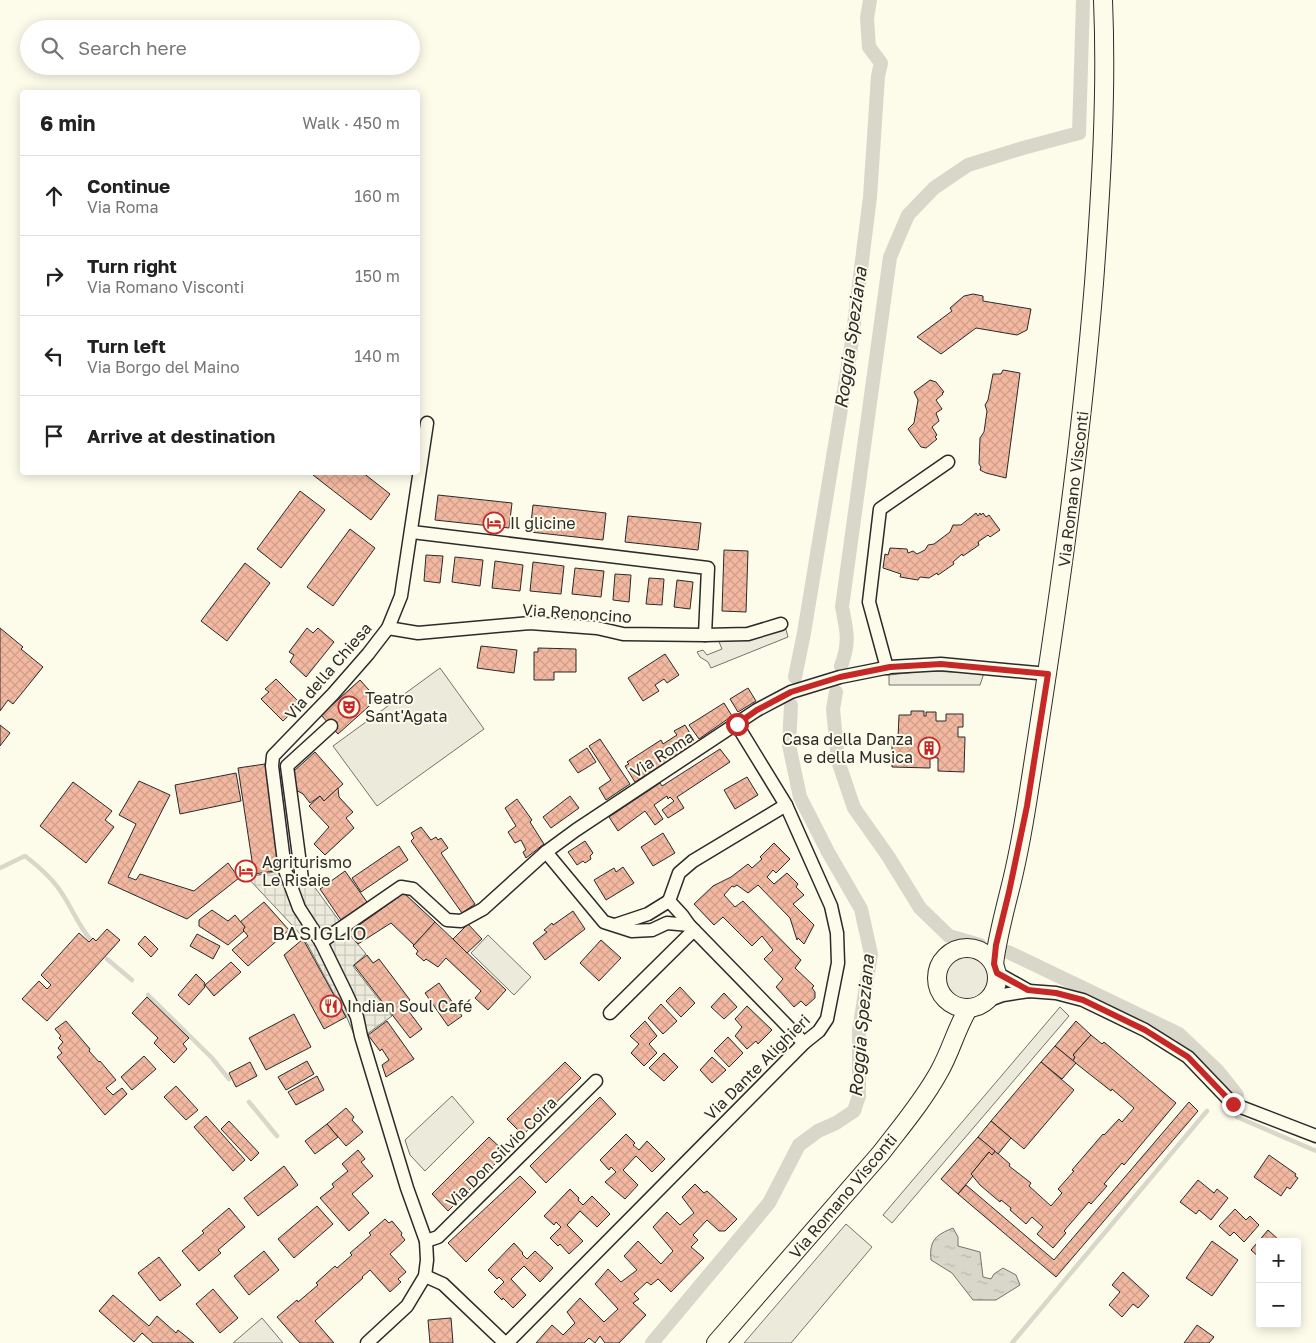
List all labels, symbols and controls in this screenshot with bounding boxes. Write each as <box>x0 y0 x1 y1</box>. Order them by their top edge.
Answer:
search box <box>20 20 420 75</box>
icon: search <box>38 34 66 62</box>
text: Search here <box>78 36 187 59</box>
text: 6 min <box>40 110 95 136</box>
text: Walk · 450 m <box>302 113 400 133</box>
text: Continue <box>87 174 170 197</box>
icon: ahead <box>40 182 68 210</box>
text: 160 m <box>354 186 400 206</box>
text: Via Roma <box>87 197 159 217</box>
text: Turn right <box>87 254 177 277</box>
icon: right <box>40 262 68 290</box>
water label: Roggia Speziana <box>829 265 871 410</box>
text: 150 m <box>355 266 400 286</box>
text: Via Romano Visconti <box>87 277 244 297</box>
text: Turn left <box>87 334 166 357</box>
icon: left <box>40 342 68 370</box>
text: 140 m <box>354 346 400 366</box>
text: Via Borgo del Maino <box>87 357 240 377</box>
street label: Via Romano Visconti <box>1053 410 1093 568</box>
icon: arrive <box>40 422 68 450</box>
text: Arrive at destination <box>87 424 275 447</box>
hotel icon: Il glicine <box>482 511 506 535</box>
place label: Il glicine <box>510 513 576 533</box>
street label: Via Renoncino <box>522 599 632 627</box>
street label: Via della Chiesa <box>280 618 376 724</box>
place label: Teatro Sant'Agata <box>365 688 447 726</box>
theatre icon: Teatro Sant'Agata <box>337 695 361 719</box>
route start <box>726 713 749 736</box>
street label: Via Roma <box>627 726 697 782</box>
place label: Casa della Danza e della Musica <box>782 729 913 767</box>
building icon: Casa della Danza e della Musica <box>917 736 941 760</box>
place label: Agriturismo Le Risaie <box>262 852 352 890</box>
hotel icon: Agriturismo Le Risaie <box>234 859 258 883</box>
district label: BASIGLIO <box>272 921 368 944</box>
water label: Roggia Speziana <box>844 953 878 1098</box>
restaurant icon: Indian Soul Café <box>319 994 343 1018</box>
place label: Indian Soul Café <box>347 996 472 1016</box>
street label: Via Dante Alighieri <box>700 1010 814 1124</box>
street label: Via Don Silvio Coira <box>441 1092 561 1212</box>
route end <box>1222 1093 1245 1116</box>
street label: Via Romano Visconti <box>785 1129 901 1263</box>
map controls <box>1256 1238 1301 1328</box>
button: + <box>1256 1238 1301 1283</box>
button: − <box>1256 1283 1301 1328</box>

